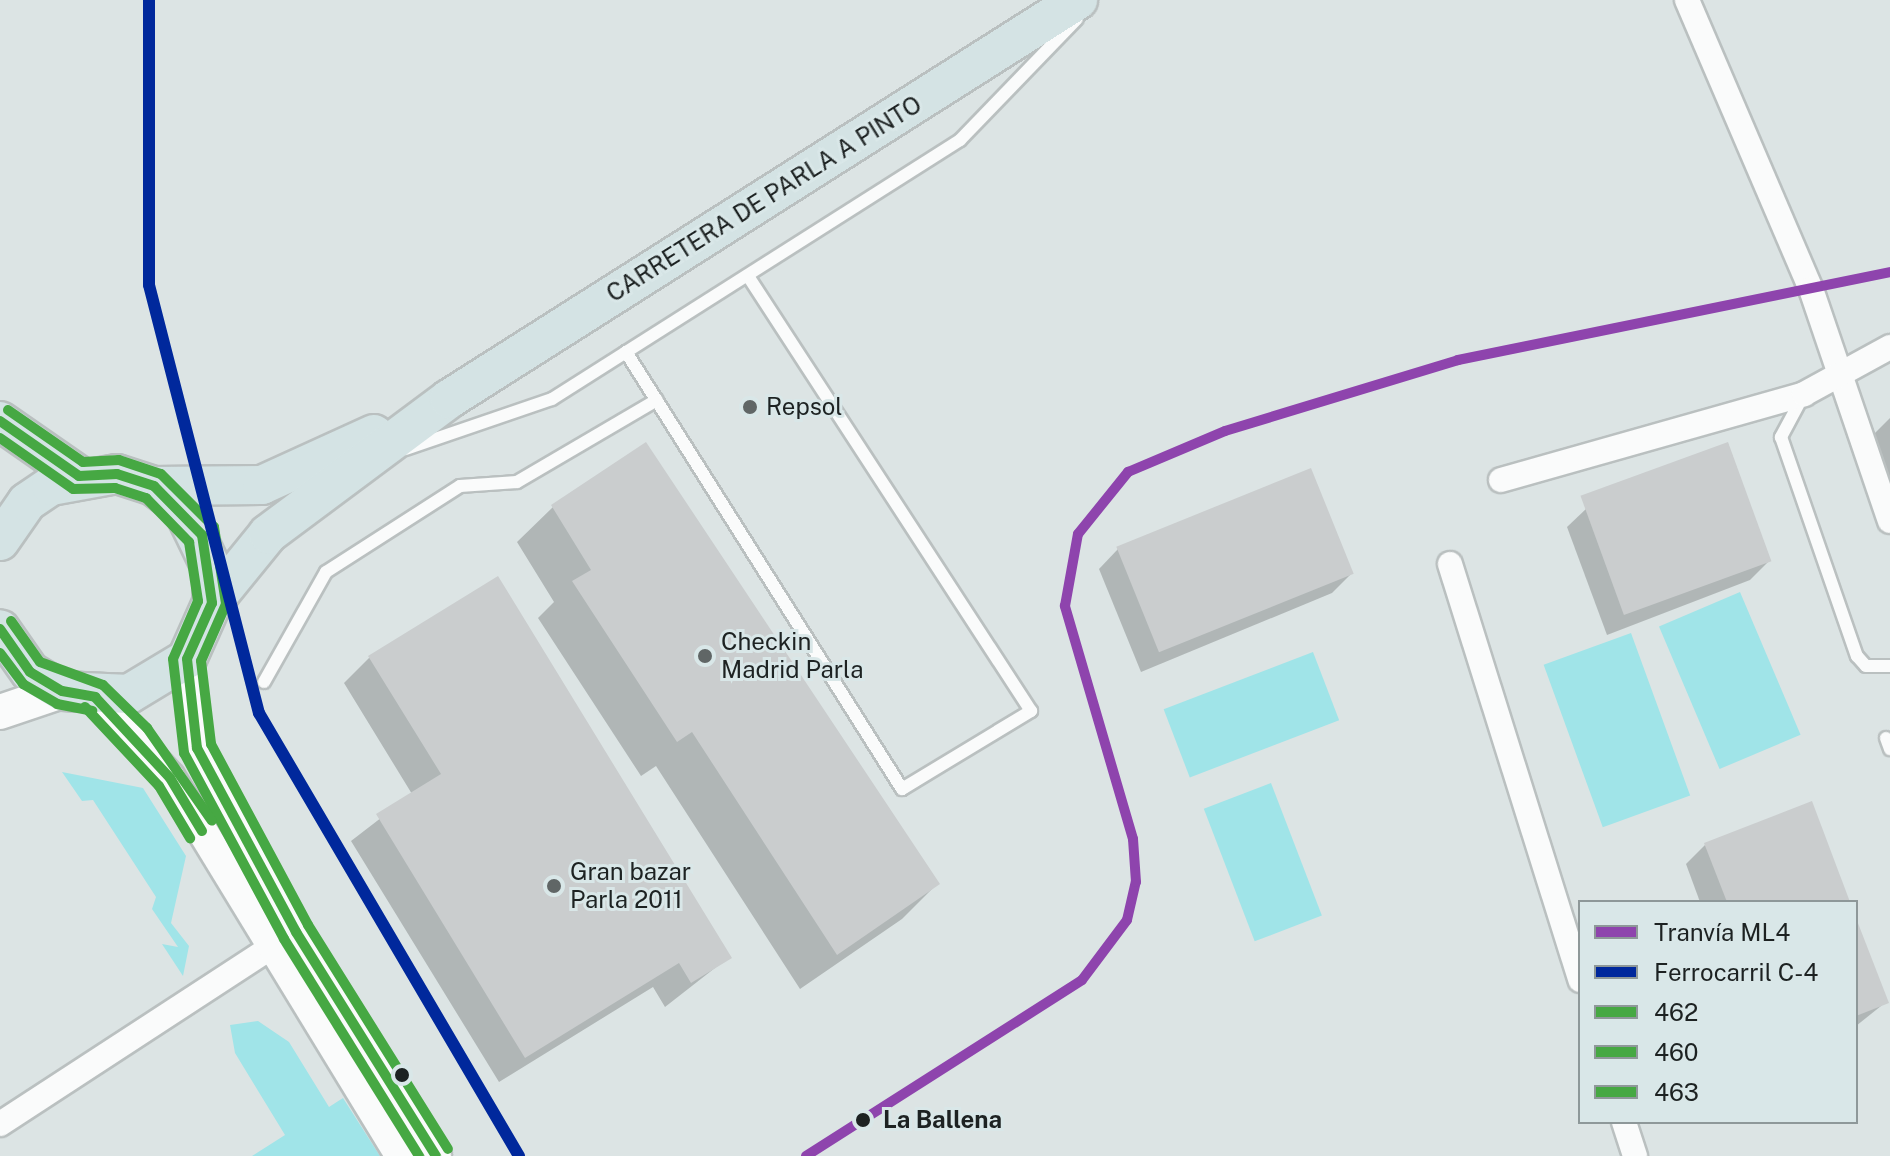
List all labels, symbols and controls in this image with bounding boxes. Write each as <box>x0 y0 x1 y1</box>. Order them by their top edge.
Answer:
street label: CARRETERA DE PARLA A PINTO <box>601 90 927 308</box>
place label: Repsol <box>766 393 843 421</box>
marker: Repsol <box>741 398 759 416</box>
place label: Checkin Madrid Parla <box>721 628 864 684</box>
marker: Checkin Madrid Parla <box>696 647 714 665</box>
place label: Gran bazar Parla 2011 <box>570 858 691 914</box>
marker: Gran bazar Parla 2011 <box>545 877 563 895</box>
legend <box>1578 900 1858 1124</box>
text: Tranvía ML4 <box>1654 918 1790 946</box>
text: Ferrocarril C-4 <box>1654 958 1818 986</box>
text: 462 <box>1654 998 1698 1026</box>
text: 460 <box>1654 1038 1699 1066</box>
unlabelled marker <box>394 1067 410 1083</box>
text: 463 <box>1654 1078 1699 1106</box>
place label: La Ballena <box>883 1106 1002 1134</box>
marker: La Ballena <box>850 1107 876 1133</box>

